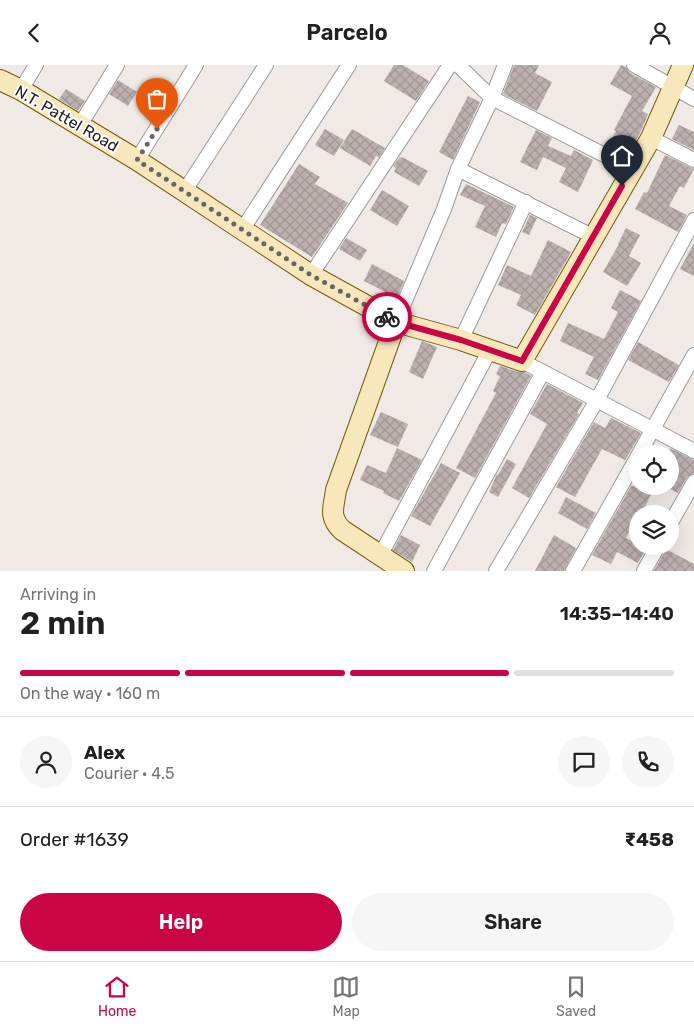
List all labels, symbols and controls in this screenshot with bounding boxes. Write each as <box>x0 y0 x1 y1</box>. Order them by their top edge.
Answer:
icon: back <box>20 19 48 47</box>
text: Parcelo <box>306 19 388 46</box>
icon: person <box>646 19 674 47</box>
pin <box>136 78 178 129</box>
street label: N.T. Pattel Road <box>12 81 122 156</box>
icon: bag <box>143 85 171 113</box>
pin <box>601 135 643 186</box>
icon: home <box>608 142 636 170</box>
courier <box>362 292 412 342</box>
icon: bike <box>373 303 401 331</box>
map controls <box>629 445 679 555</box>
button: locate <box>629 445 679 495</box>
button: layers <box>629 505 679 555</box>
text: Arriving in <box>20 585 96 604</box>
text: 14:35–14:40 <box>560 602 674 625</box>
text: 2 min <box>20 604 105 642</box>
text: On the way · 160 m <box>20 684 160 703</box>
button: person <box>20 736 72 788</box>
button: chat <box>558 736 610 788</box>
button: phone <box>622 736 674 788</box>
text: Alex <box>84 741 125 764</box>
text: Courier · 4.5 <box>84 764 174 783</box>
text: Order #1639 <box>20 828 129 851</box>
text: ₹458 <box>624 828 674 851</box>
button: Help <box>20 893 342 951</box>
button: Share <box>352 893 674 951</box>
tab: Home <box>98 973 136 1020</box>
tab: Map <box>332 973 360 1020</box>
tab: Saved <box>556 973 596 1020</box>

